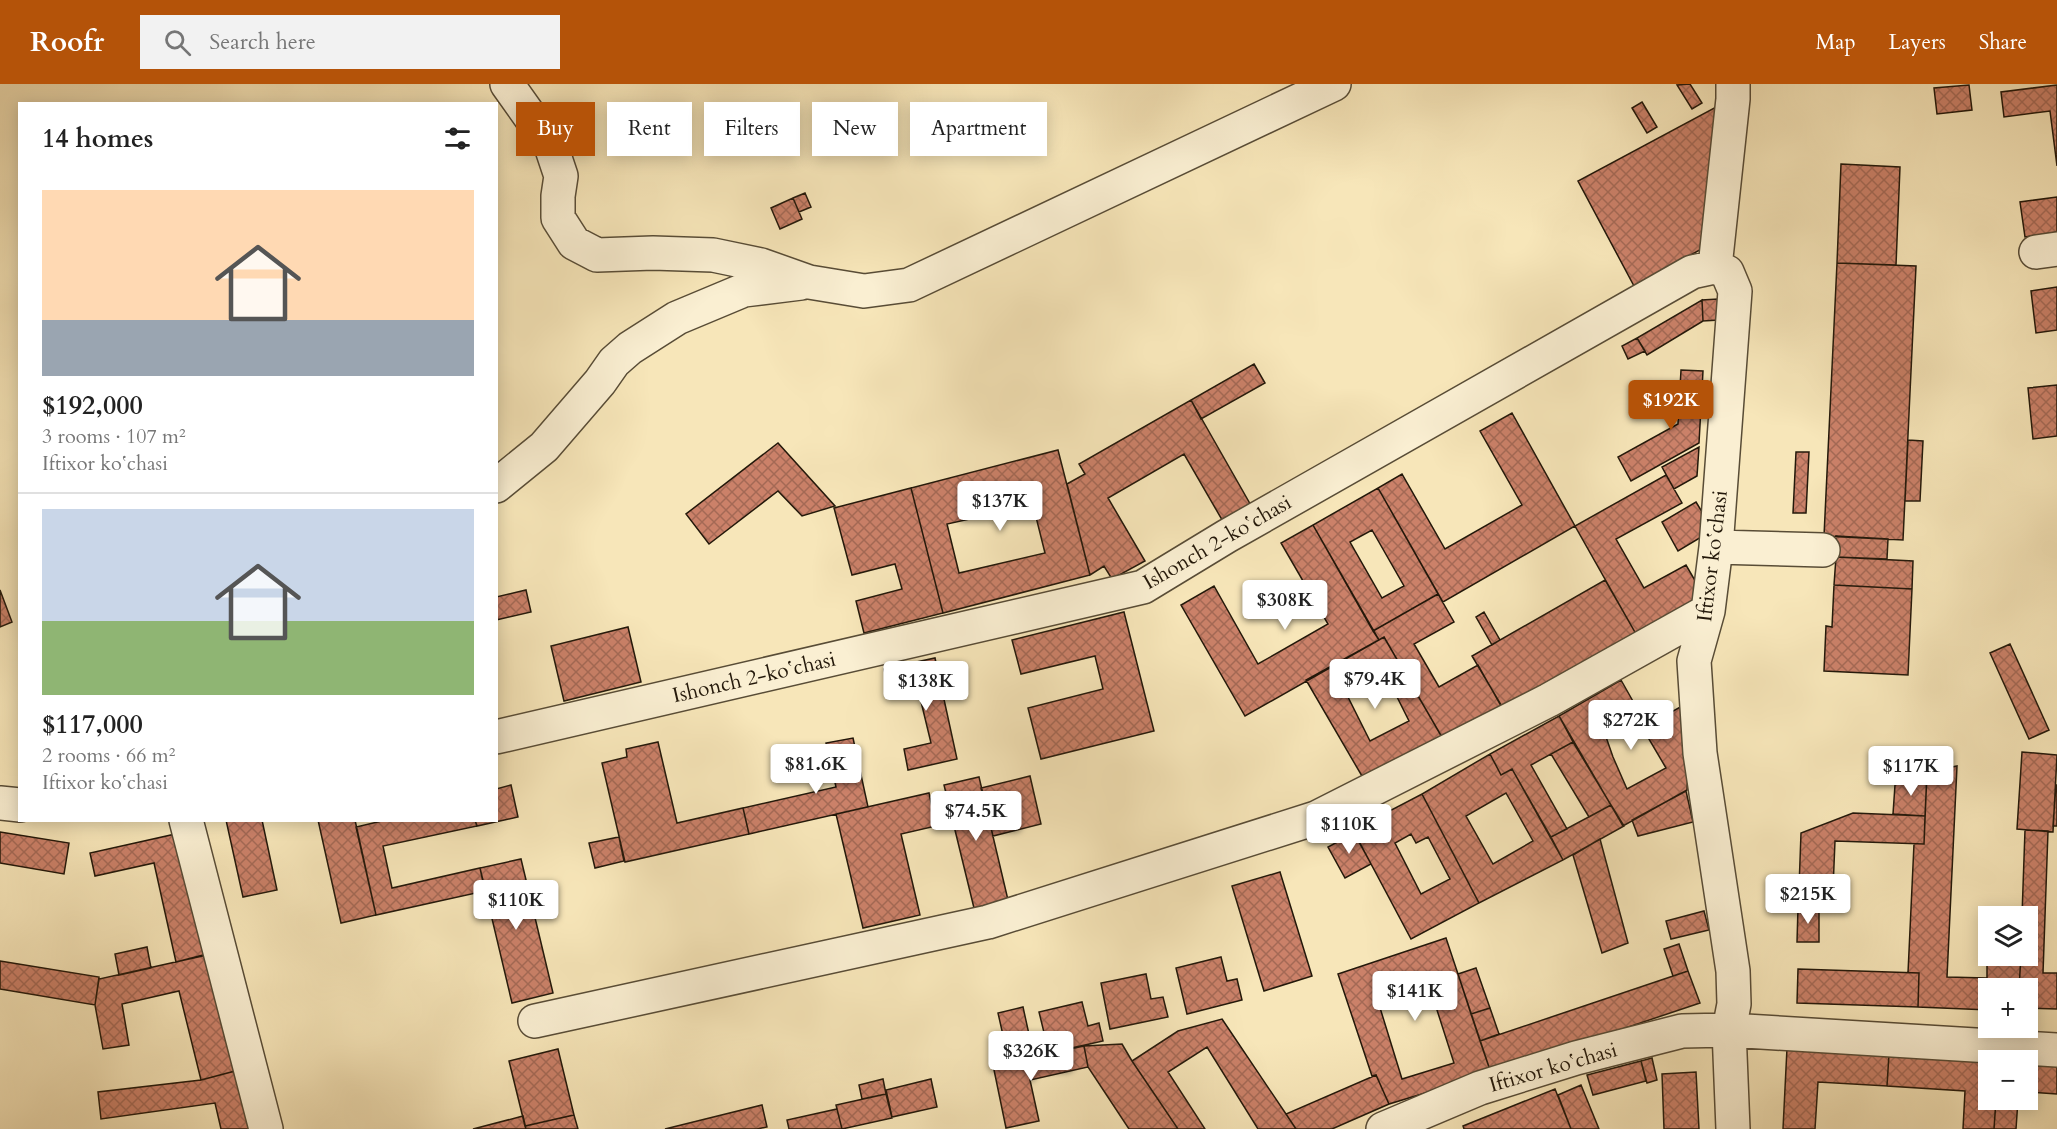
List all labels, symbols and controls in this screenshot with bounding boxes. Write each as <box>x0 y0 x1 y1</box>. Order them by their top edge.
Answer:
search box <box>140 15 560 69</box>
text: Roofr <box>30 23 104 61</box>
icon: search <box>161 26 194 59</box>
text: Search here <box>209 27 316 57</box>
text: Map <box>1816 28 1856 57</box>
text: Layers <box>1889 28 1946 57</box>
text: Share <box>1979 28 2027 57</box>
chip: Buy <box>516 102 595 156</box>
chip: Rent <box>607 102 692 156</box>
chip: Filters <box>704 102 800 156</box>
chip: New <box>812 102 898 156</box>
chip: Apartment <box>910 102 1047 156</box>
text: 14 homes <box>42 121 153 156</box>
icon: filters <box>441 122 474 155</box>
icon: home <box>204 229 312 337</box>
pin: $192K <box>1629 380 1713 431</box>
text: $192K <box>1642 386 1700 413</box>
text: $192,000 <box>42 388 143 423</box>
text: 3 rooms · 107 m² <box>42 423 186 450</box>
text: Iftixor koʻchasi <box>42 450 168 477</box>
pin: $137K <box>958 481 1042 532</box>
text: $137K <box>971 487 1029 514</box>
street label: Ishonch 2-koʻchasi <box>1138 488 1297 597</box>
street label: Iftixor koʻchasi <box>1690 489 1735 623</box>
icon: home <box>204 548 312 656</box>
pin: $308K <box>1243 580 1327 631</box>
text: $308K <box>1256 586 1314 613</box>
street label: Ishonch 2-koʻchasi <box>670 645 839 710</box>
pin: $79.4K <box>1326 659 1424 710</box>
pin: $138K <box>884 661 968 712</box>
text: $79.4K <box>1344 665 1406 692</box>
text: $138K <box>897 667 955 694</box>
pin: $272K <box>1589 700 1673 751</box>
text: $272K <box>1602 706 1660 733</box>
text: $117,000 <box>42 707 143 742</box>
text: 2 rooms · 66 m² <box>42 742 175 769</box>
pin: $81.6K <box>767 744 865 795</box>
pin: $117K <box>1869 746 1953 797</box>
text: $81.6K <box>785 750 847 777</box>
text: $117K <box>1882 752 1940 779</box>
text: Iftixor koʻchasi <box>42 769 168 796</box>
pin: $74.5K <box>927 791 1025 842</box>
text: $74.5K <box>945 797 1007 824</box>
pin: $110K <box>1307 804 1391 855</box>
text: $110K <box>1320 810 1378 837</box>
pin: $215K <box>1766 874 1850 925</box>
pin: $110K <box>474 880 558 931</box>
text: $215K <box>1779 880 1837 907</box>
text: $110K <box>487 886 545 913</box>
map controls <box>1978 906 2038 1110</box>
button: layers <box>1978 906 2038 966</box>
pin: $141K <box>1373 971 1457 1022</box>
text: $141K <box>1386 977 1444 1004</box>
button: + <box>1978 978 2038 1038</box>
pin: $326K <box>989 1031 1073 1082</box>
street label: Iftixor koʻchasi <box>1486 1035 1621 1100</box>
text: $326K <box>1002 1037 1060 1064</box>
button: − <box>1978 1050 2038 1110</box>

